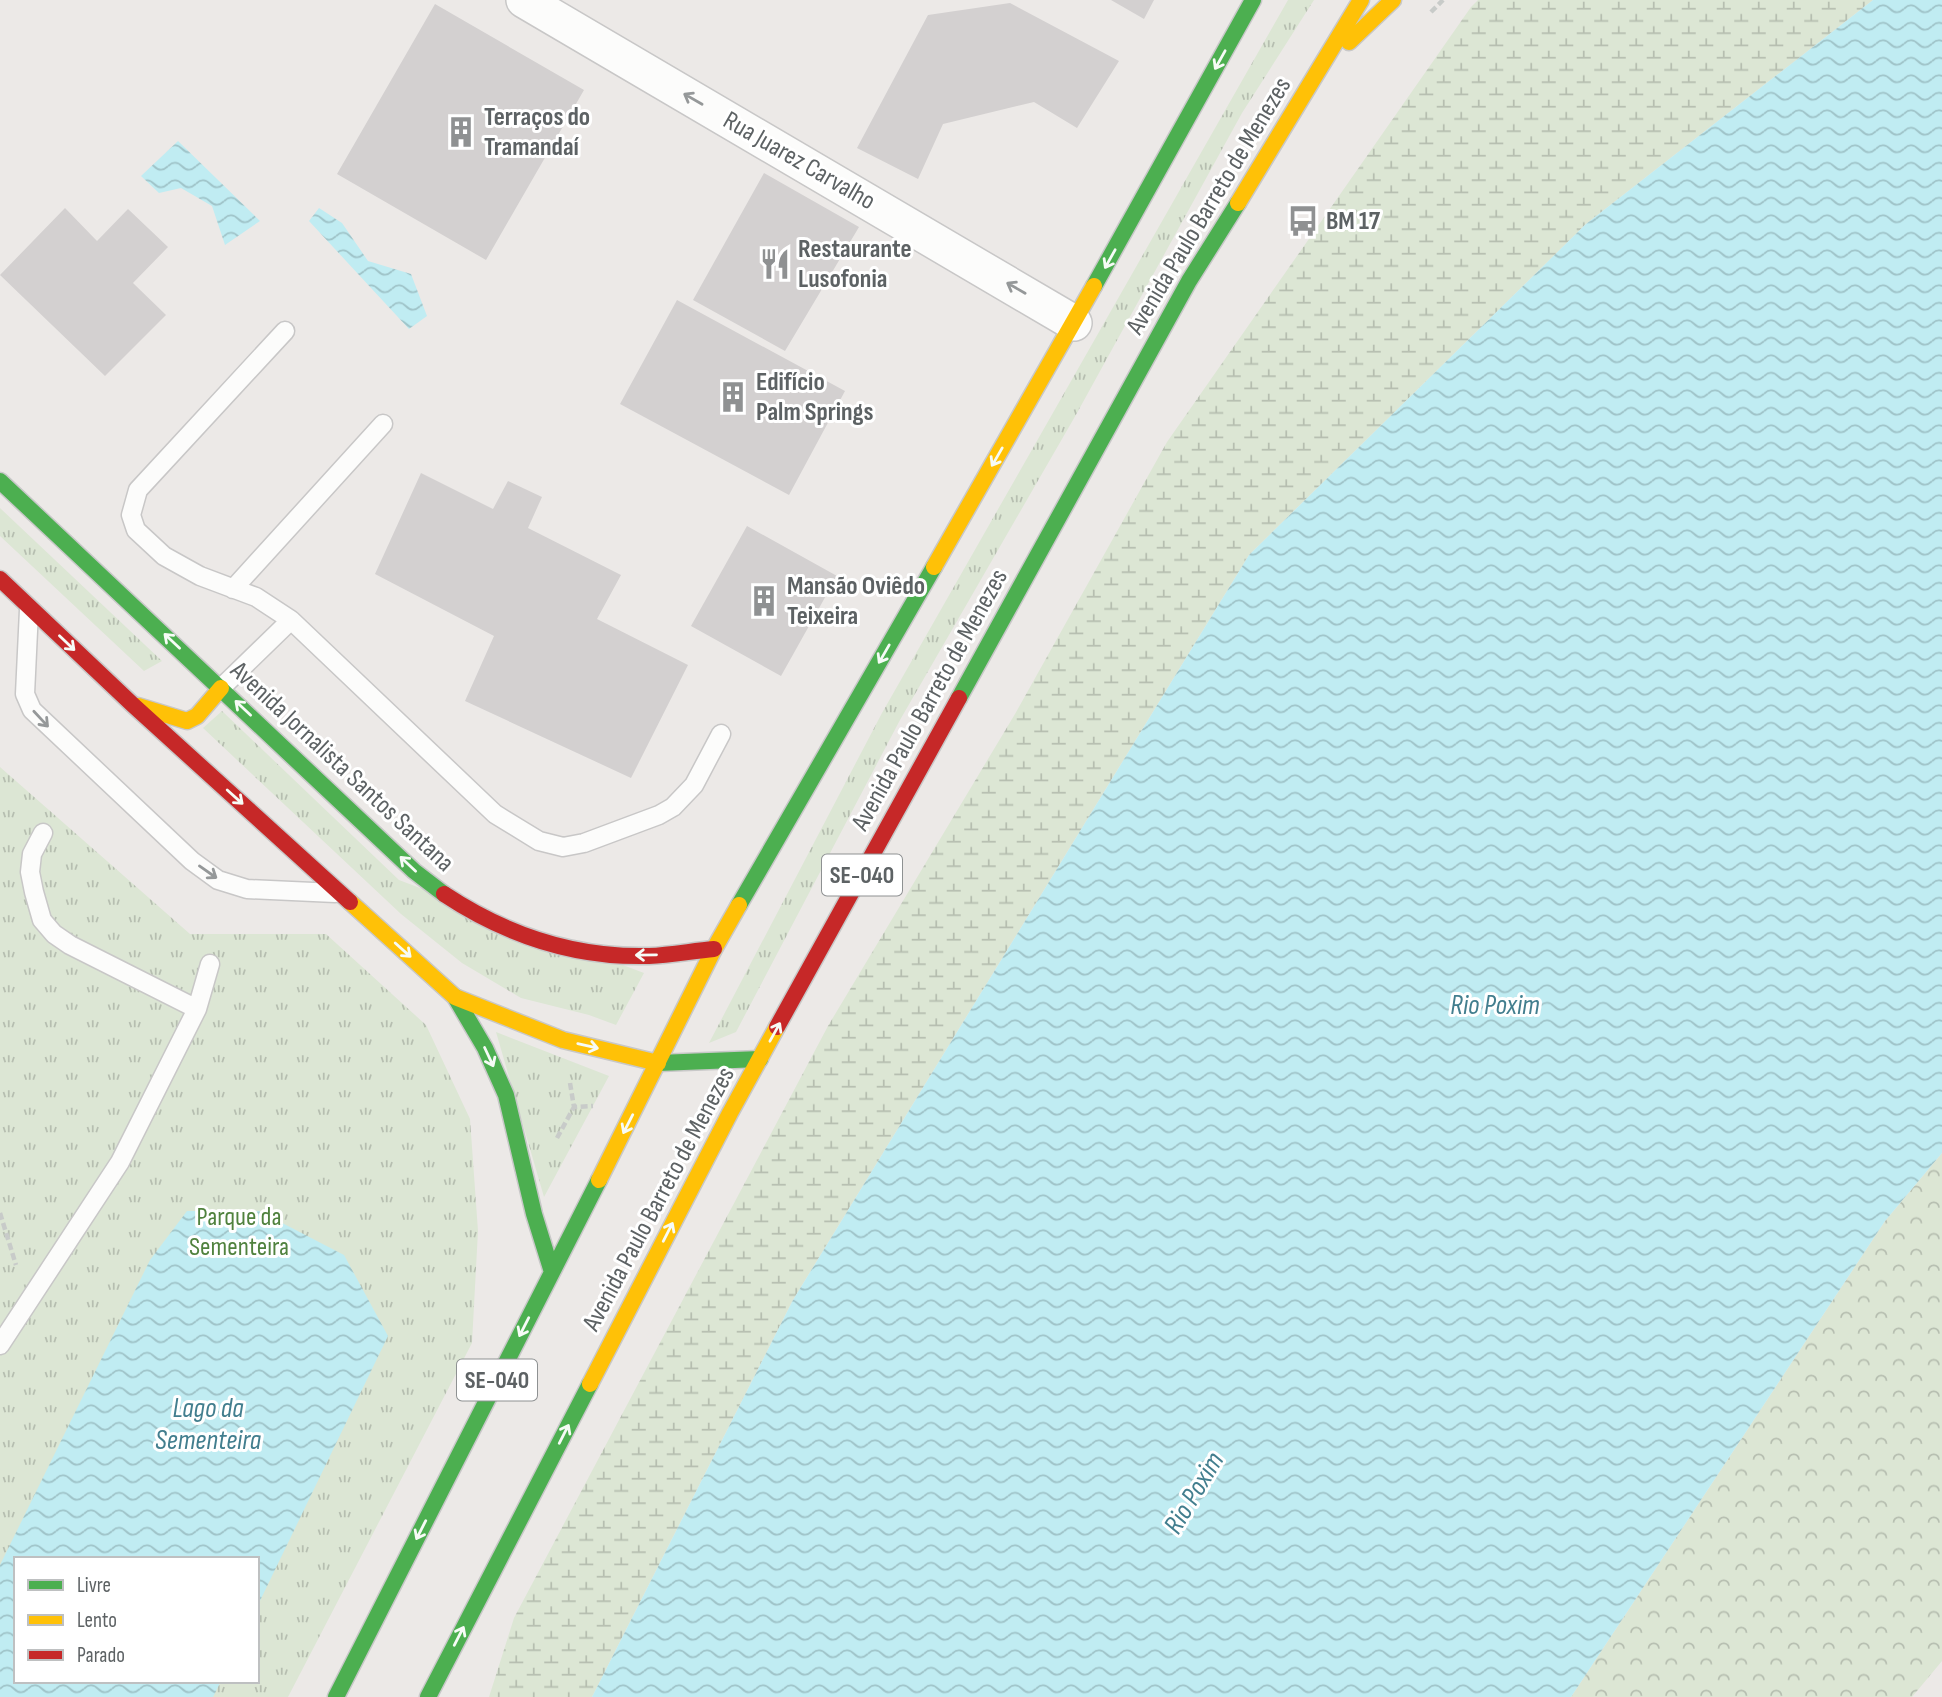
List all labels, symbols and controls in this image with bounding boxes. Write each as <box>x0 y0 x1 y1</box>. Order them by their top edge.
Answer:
one-way arrow <box>1213 49 1227 69</box>
street label: Avenida Paulo Barreto de Menezes <box>1119 72 1298 341</box>
one-way arrow <box>683 92 703 106</box>
place label: Terraços do Tramandaí <box>484 102 590 163</box>
street label: Rua Juarez Carvalho <box>717 105 881 217</box>
building icon: Terraços do Tramandaí <box>444 115 478 149</box>
bus stop icon: BM 17 <box>1286 204 1320 238</box>
place label: BM 17 <box>1326 206 1381 237</box>
place label: Restaurante Lusofonia <box>798 234 912 295</box>
restaurant icon: Restaurante Lusofonia <box>758 247 792 281</box>
one-way arrow <box>1103 248 1116 269</box>
one-way arrow <box>1006 281 1026 295</box>
place label: Edifício Palm Springs <box>756 367 874 428</box>
building icon: Edifício Palm Springs <box>716 380 750 414</box>
one-way arrow <box>990 446 1004 466</box>
street label: Avenida Paulo Barreto de Menezes <box>845 564 1015 837</box>
place label: Mansão Oviêdo Teixeira <box>787 571 925 632</box>
building icon: Mansão Oviêdo Teixeira <box>747 584 781 618</box>
one-way arrow <box>164 633 181 650</box>
one-way arrow <box>59 635 76 652</box>
one-way arrow <box>877 643 891 663</box>
street label: Avenida Jornalista Santos Santana <box>223 655 460 879</box>
one-way arrow <box>235 700 252 717</box>
one-way arrow <box>32 710 49 727</box>
one-way arrow <box>226 789 243 806</box>
road number: SE-040 <box>822 854 902 896</box>
one-way arrow <box>400 856 417 873</box>
one-way arrow <box>198 865 217 879</box>
one-way arrow <box>394 942 412 958</box>
one-way arrow <box>635 948 658 961</box>
water label: Rio Poxim <box>1450 989 1540 1022</box>
one-way arrow <box>768 1022 782 1042</box>
one-way arrow <box>576 1040 599 1053</box>
one-way arrow <box>483 1046 496 1067</box>
street label: Avenida Paulo Barreto de Menezes <box>576 1062 742 1337</box>
one-way arrow <box>620 1113 634 1134</box>
park label: Parque da Sementeira <box>189 1202 289 1263</box>
one-way arrow <box>662 1222 676 1243</box>
one-way arrow <box>517 1316 531 1337</box>
road number: SE-040 <box>457 1360 537 1400</box>
water label: Lago da Sementeira <box>155 1392 262 1457</box>
one-way arrow <box>557 1424 571 1445</box>
water label: Rio Poxim <box>1157 1446 1231 1540</box>
one-way arrow <box>414 1519 428 1540</box>
legend <box>14 1557 259 1683</box>
text: Livre <box>77 1573 111 1598</box>
text: Lento <box>77 1608 117 1633</box>
one-way arrow <box>452 1627 466 1647</box>
text: Parado <box>77 1643 125 1668</box>

